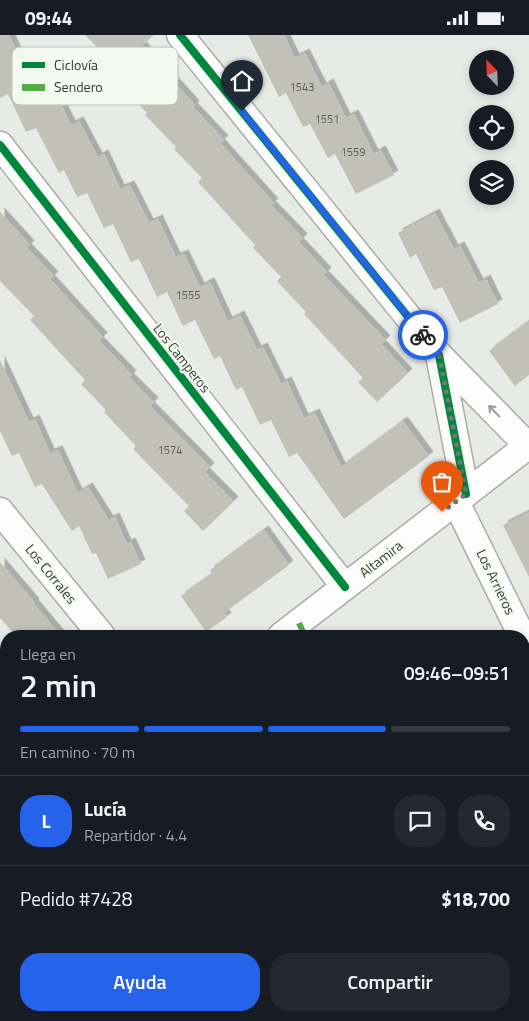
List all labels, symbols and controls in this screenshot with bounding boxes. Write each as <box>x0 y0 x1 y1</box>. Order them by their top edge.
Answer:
text: 09:44 <box>25 3 72 32</box>
legend <box>12 47 178 105</box>
north arrow <box>469 50 514 95</box>
map controls <box>469 50 514 205</box>
text: Ciclovía <box>54 54 98 75</box>
pin <box>221 60 263 111</box>
icon: home <box>228 67 256 95</box>
text: Sendero <box>54 76 103 97</box>
house number: 1543 <box>290 79 314 95</box>
button: locate <box>469 105 514 150</box>
house number: 1551 <box>315 111 339 127</box>
house number: 1559 <box>341 144 365 160</box>
button: layers <box>469 160 514 205</box>
house number: 1555 <box>176 287 200 303</box>
courier <box>398 310 448 360</box>
street label: Los Camperos <box>149 319 216 397</box>
icon: bike <box>409 321 437 349</box>
one-way arrow <box>488 405 500 417</box>
house number: 1574 <box>158 442 182 458</box>
pin <box>421 461 463 512</box>
icon: bag <box>428 468 456 496</box>
street label: Altamira <box>354 535 407 582</box>
street label: Los Corrales <box>21 539 82 608</box>
street label: Los Arrieros <box>472 546 521 618</box>
text: Llega en <box>20 642 76 666</box>
text: 09:46–09:51 <box>404 658 510 687</box>
text: 2 min <box>20 661 97 709</box>
text: En camino · 70 m <box>20 740 135 764</box>
text: Lucía <box>84 794 127 823</box>
button: chat <box>394 795 446 847</box>
button: phone <box>458 795 510 847</box>
text: L <box>42 806 50 835</box>
text: Repartidor · 4.4 <box>84 823 187 847</box>
text: Pedido #7428 <box>20 884 132 913</box>
text: $18,700 <box>441 884 510 913</box>
button: Ayuda <box>20 953 260 1011</box>
button: Compartir <box>270 953 510 1011</box>

